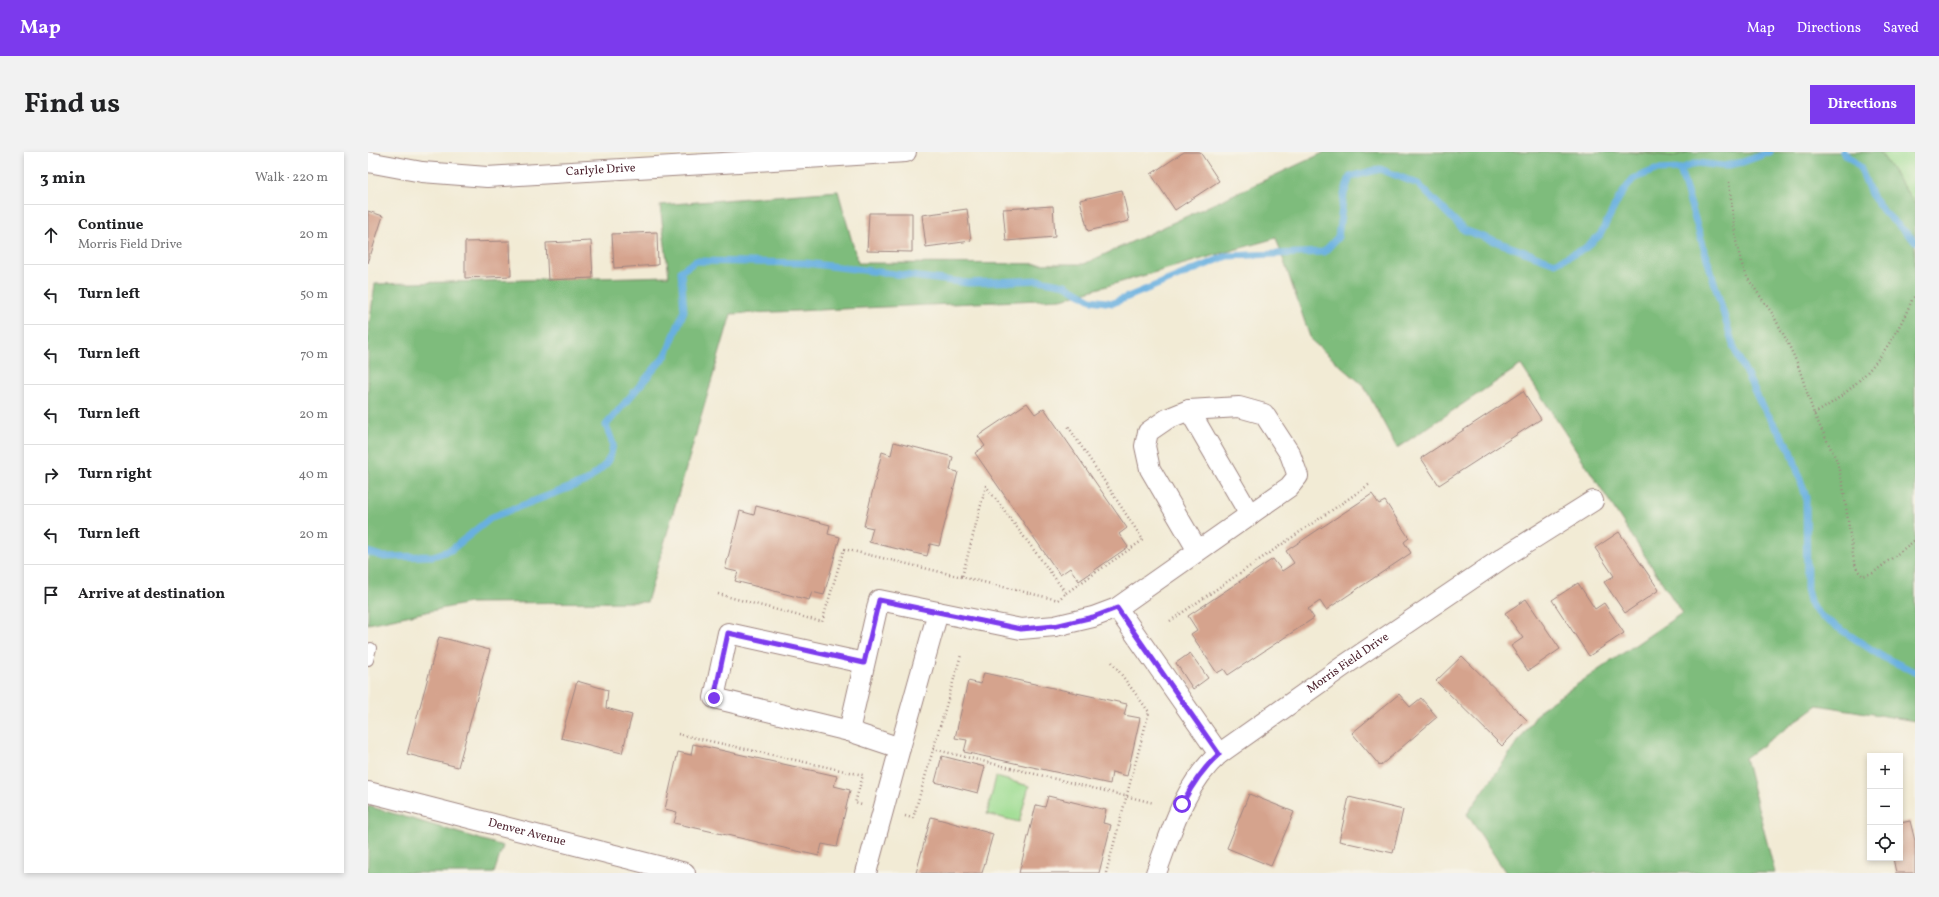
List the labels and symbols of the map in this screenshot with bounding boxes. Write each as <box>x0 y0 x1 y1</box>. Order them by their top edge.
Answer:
street label: Carlyle Drive <box>565 160 636 180</box>
street label: Morris Field Drive <box>1304 629 1393 697</box>
route end <box>705 689 723 707</box>
route start <box>1173 795 1191 813</box>
street label: Denver Avenue <box>486 815 568 850</box>

